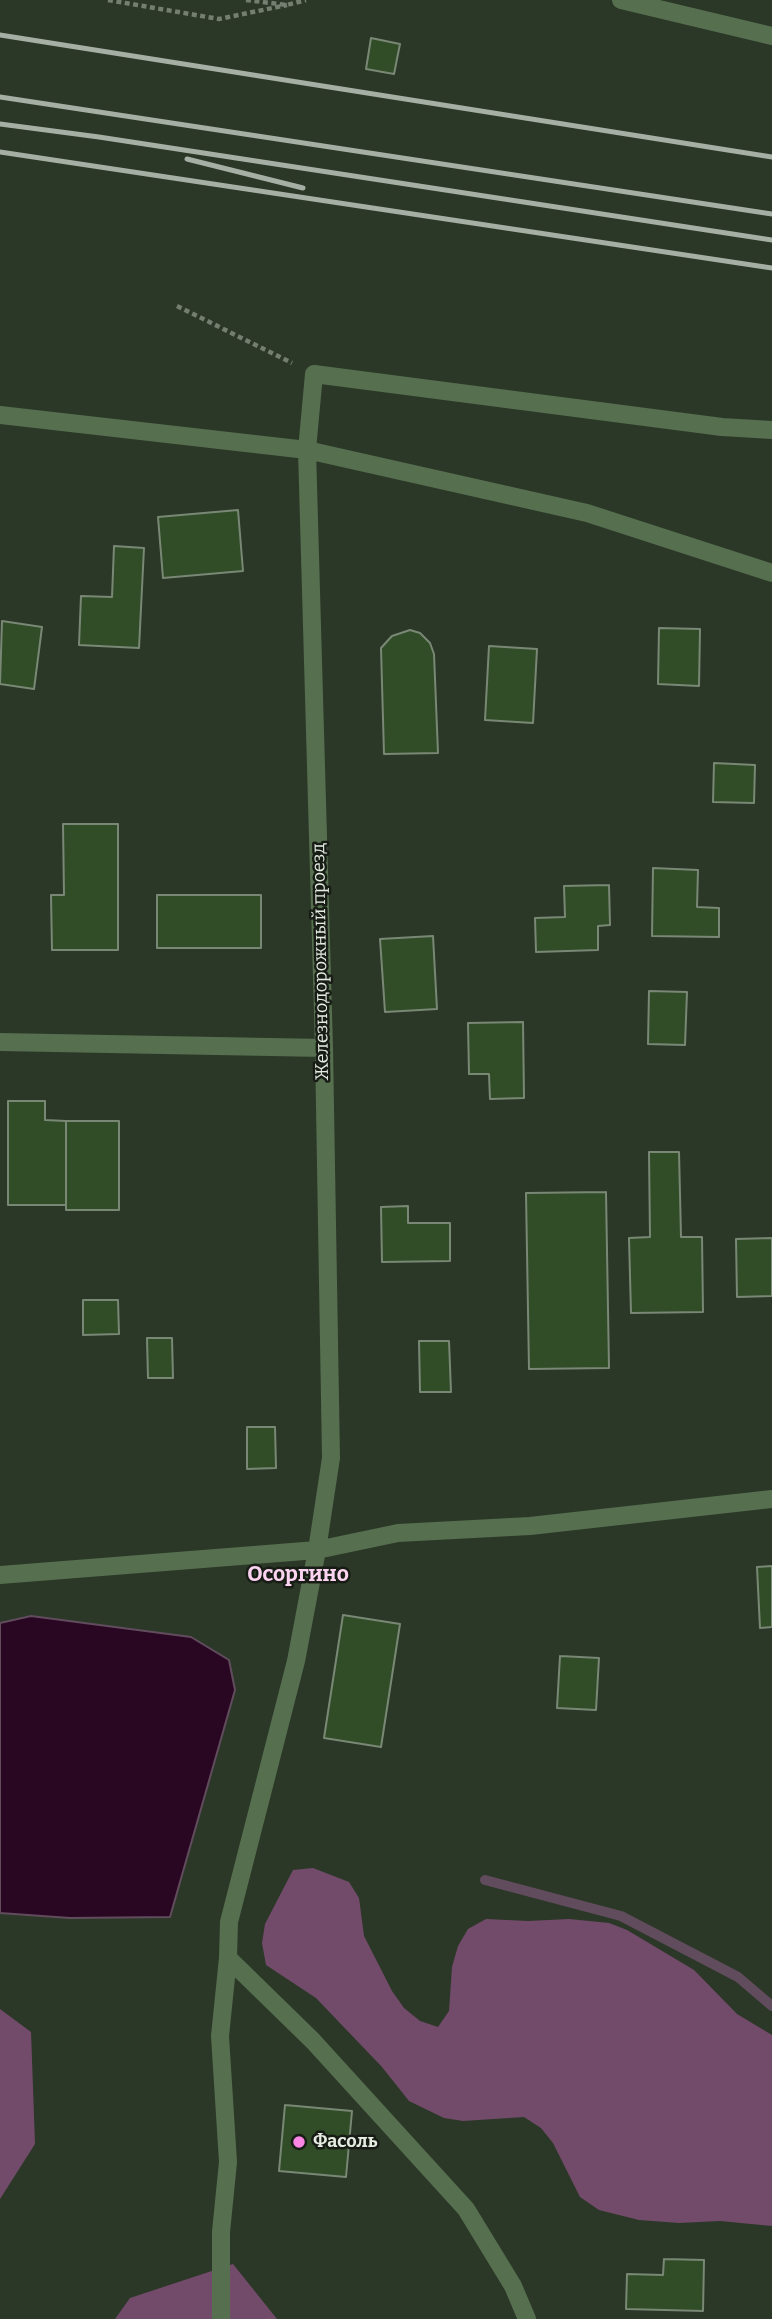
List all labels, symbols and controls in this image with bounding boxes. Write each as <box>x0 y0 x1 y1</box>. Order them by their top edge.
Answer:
street label: Железнодорожный проезд <box>308 843 334 1081</box>
district label: Осоргино <box>247 1562 349 1588</box>
place label: Фасоль <box>313 2131 377 2153</box>
marker: Фасоль <box>291 2134 307 2150</box>

